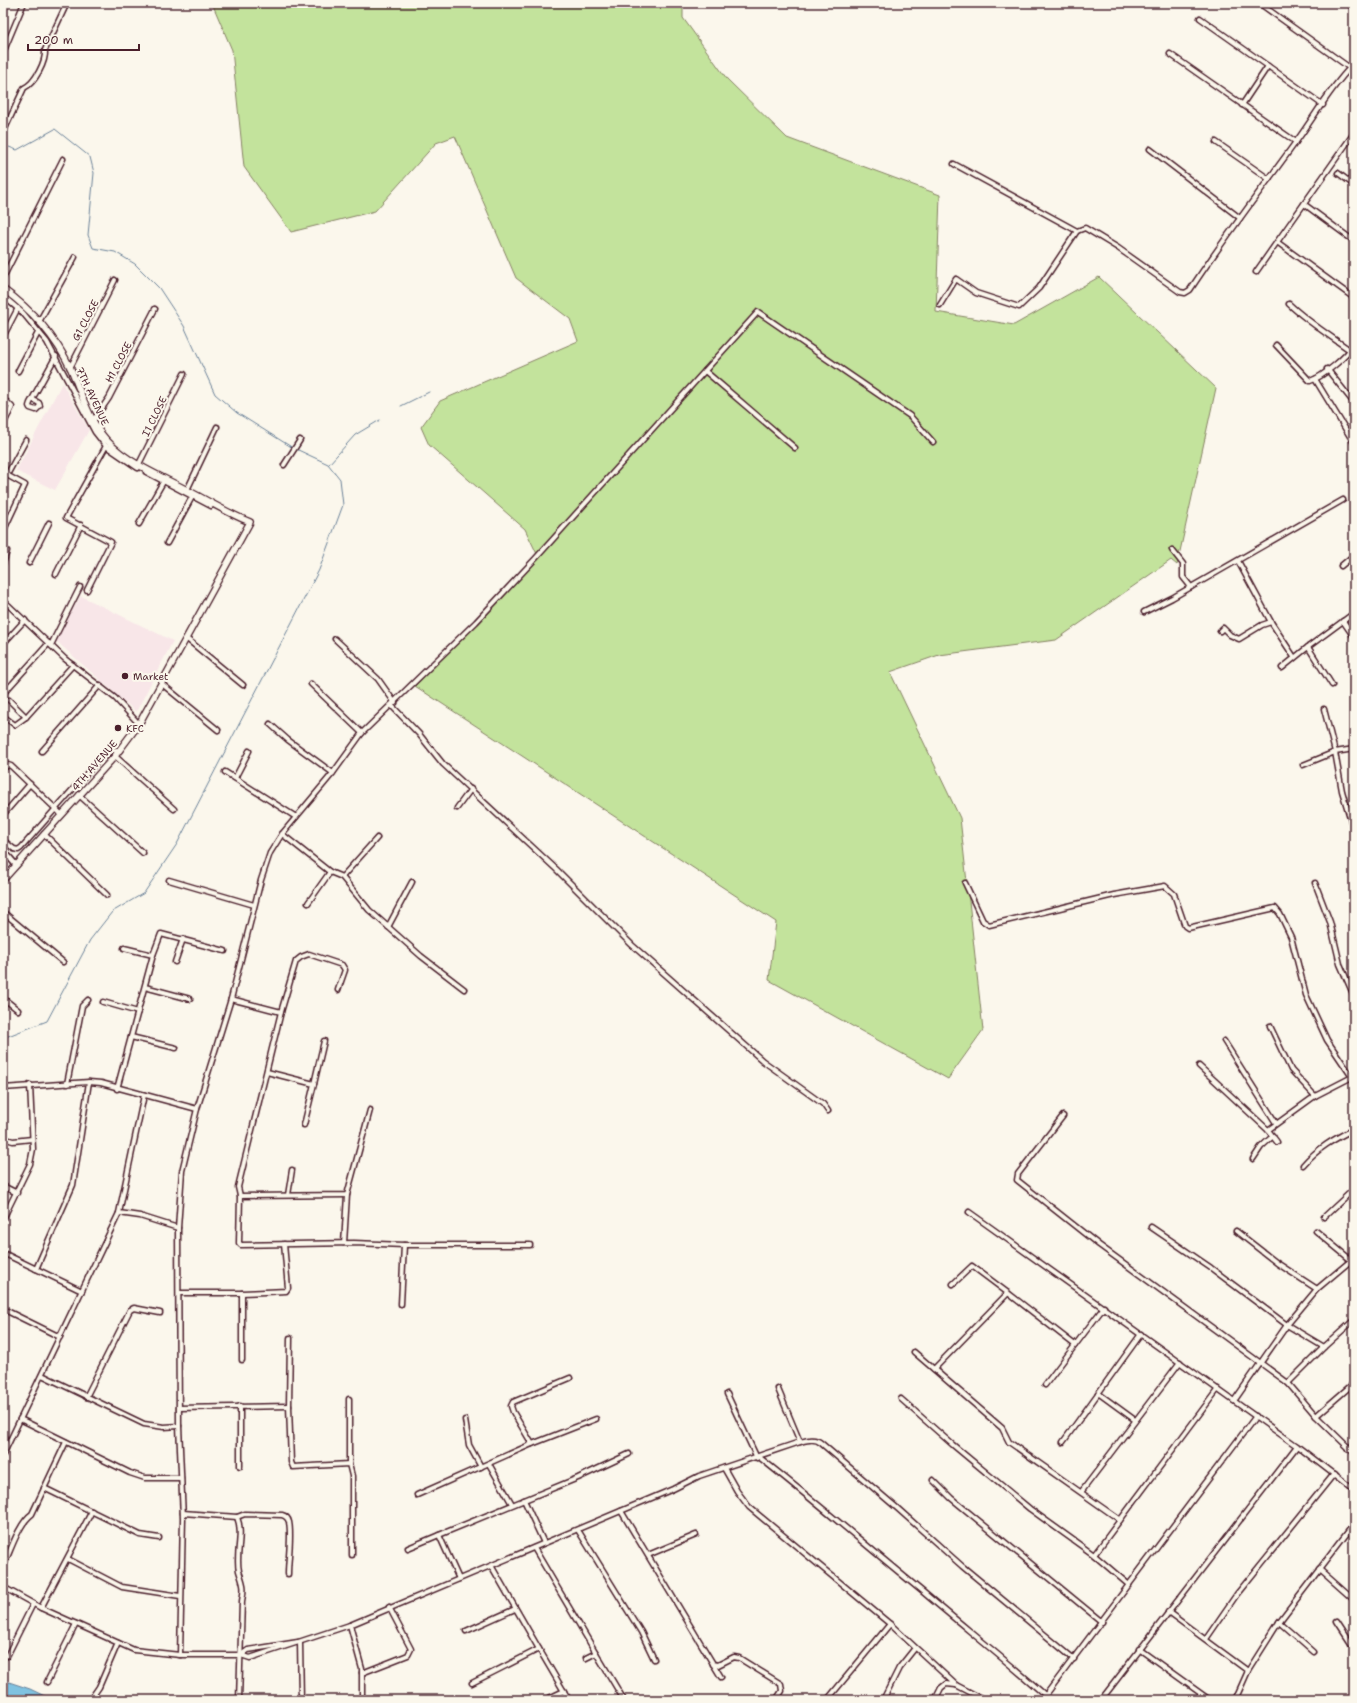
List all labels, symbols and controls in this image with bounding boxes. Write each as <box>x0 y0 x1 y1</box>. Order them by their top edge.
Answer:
scale bar <box>28 26 139 52</box>
text: 200 m <box>34 32 73 48</box>
street label: G1 CLOSE <box>69 297 102 343</box>
street label: H1 CLOSE <box>102 339 135 385</box>
street label: 7TH AVENUE <box>73 365 112 428</box>
street label: I1 CLOSE <box>139 394 170 438</box>
place label: Market <box>133 670 168 683</box>
marker: Market <box>120 671 130 681</box>
place label: KFC <box>126 722 144 735</box>
marker: KFC <box>113 723 123 733</box>
street label: 4TH AVENUE <box>69 737 120 793</box>

